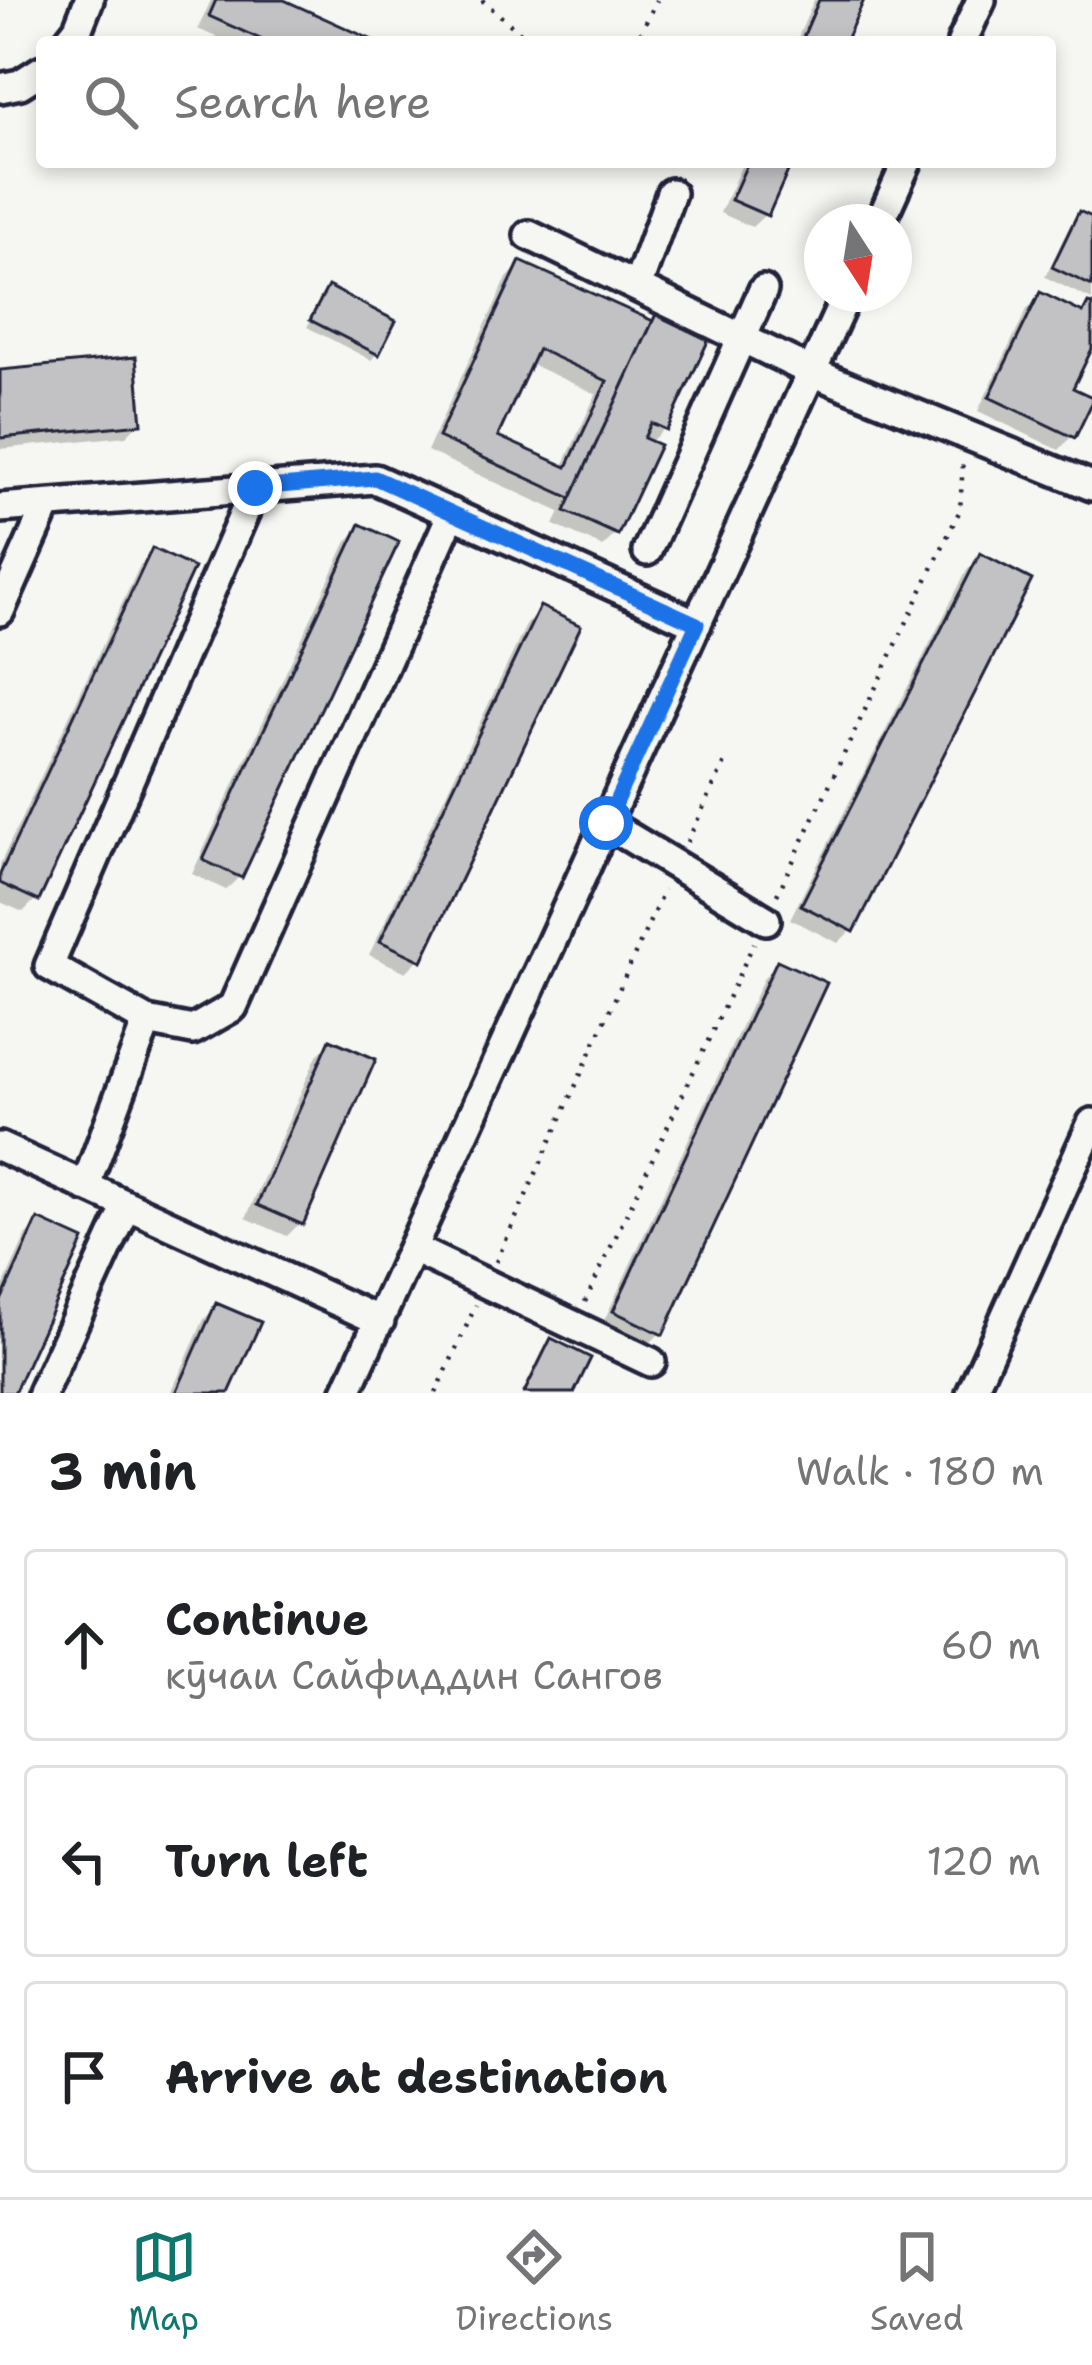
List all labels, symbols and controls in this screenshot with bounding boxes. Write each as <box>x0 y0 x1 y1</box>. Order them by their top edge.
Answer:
search box <box>36 36 1056 168</box>
icon: search <box>78 69 144 135</box>
text: Search here <box>174 72 431 132</box>
north arrow <box>804 204 912 312</box>
route end <box>228 461 282 515</box>
route start <box>579 796 633 850</box>
text: 3 min <box>48 1437 197 1505</box>
text: Walk · 180 m <box>796 1445 1044 1497</box>
text: Continue <box>165 1589 369 1649</box>
icon: ahead <box>51 1612 117 1678</box>
text: 60 m <box>941 1619 1041 1671</box>
text: кӯчаи Сайфиддин Сангов <box>165 1649 663 1701</box>
icon: left <box>51 1828 117 1894</box>
text: Turn left <box>165 1831 368 1891</box>
text: 120 m <box>926 1835 1041 1887</box>
icon: arrive <box>51 2044 117 2110</box>
text: Arrive at destination <box>165 2047 668 2107</box>
tab: Map <box>128 2224 199 2341</box>
tab: Directions <box>456 2224 613 2341</box>
tab: Saved <box>870 2224 964 2341</box>

